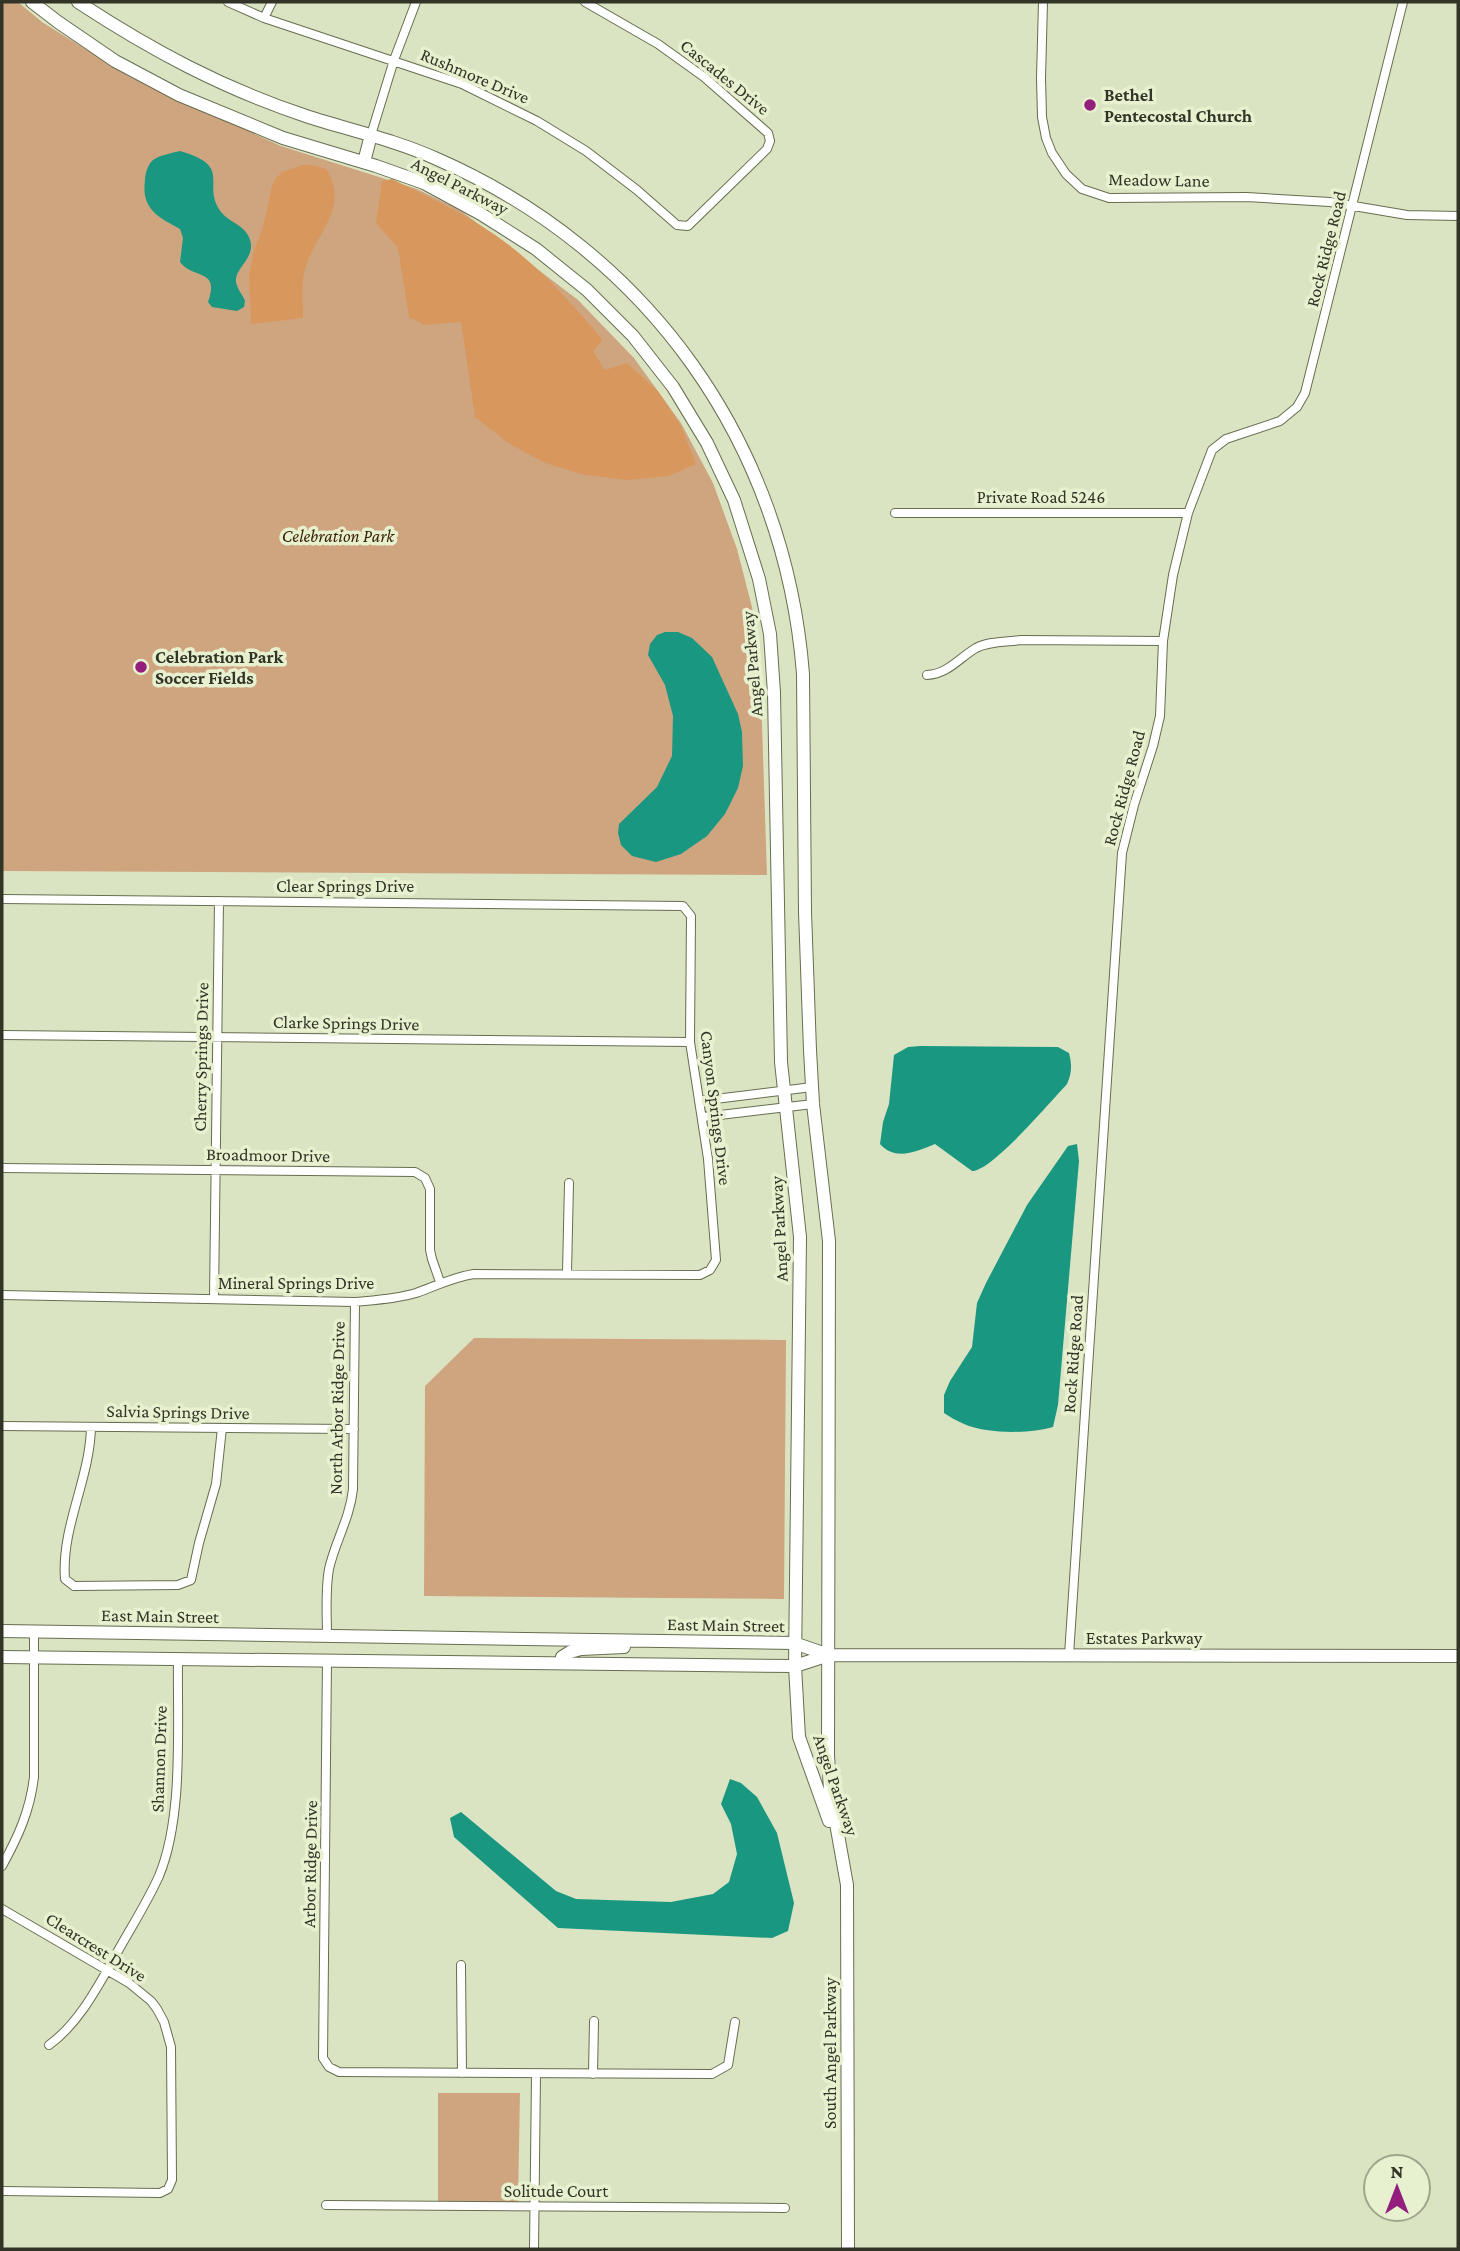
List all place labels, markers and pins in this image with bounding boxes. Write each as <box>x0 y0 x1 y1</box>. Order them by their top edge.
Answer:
place label: Bethel Pentecostal Church <box>1104 85 1253 126</box>
marker: Bethel Pentecostal Church <box>1082 97 1098 113</box>
place label: Celebration Park Soccer Fields <box>155 647 284 688</box>
marker: Celebration Park Soccer Fields <box>133 659 149 675</box>

